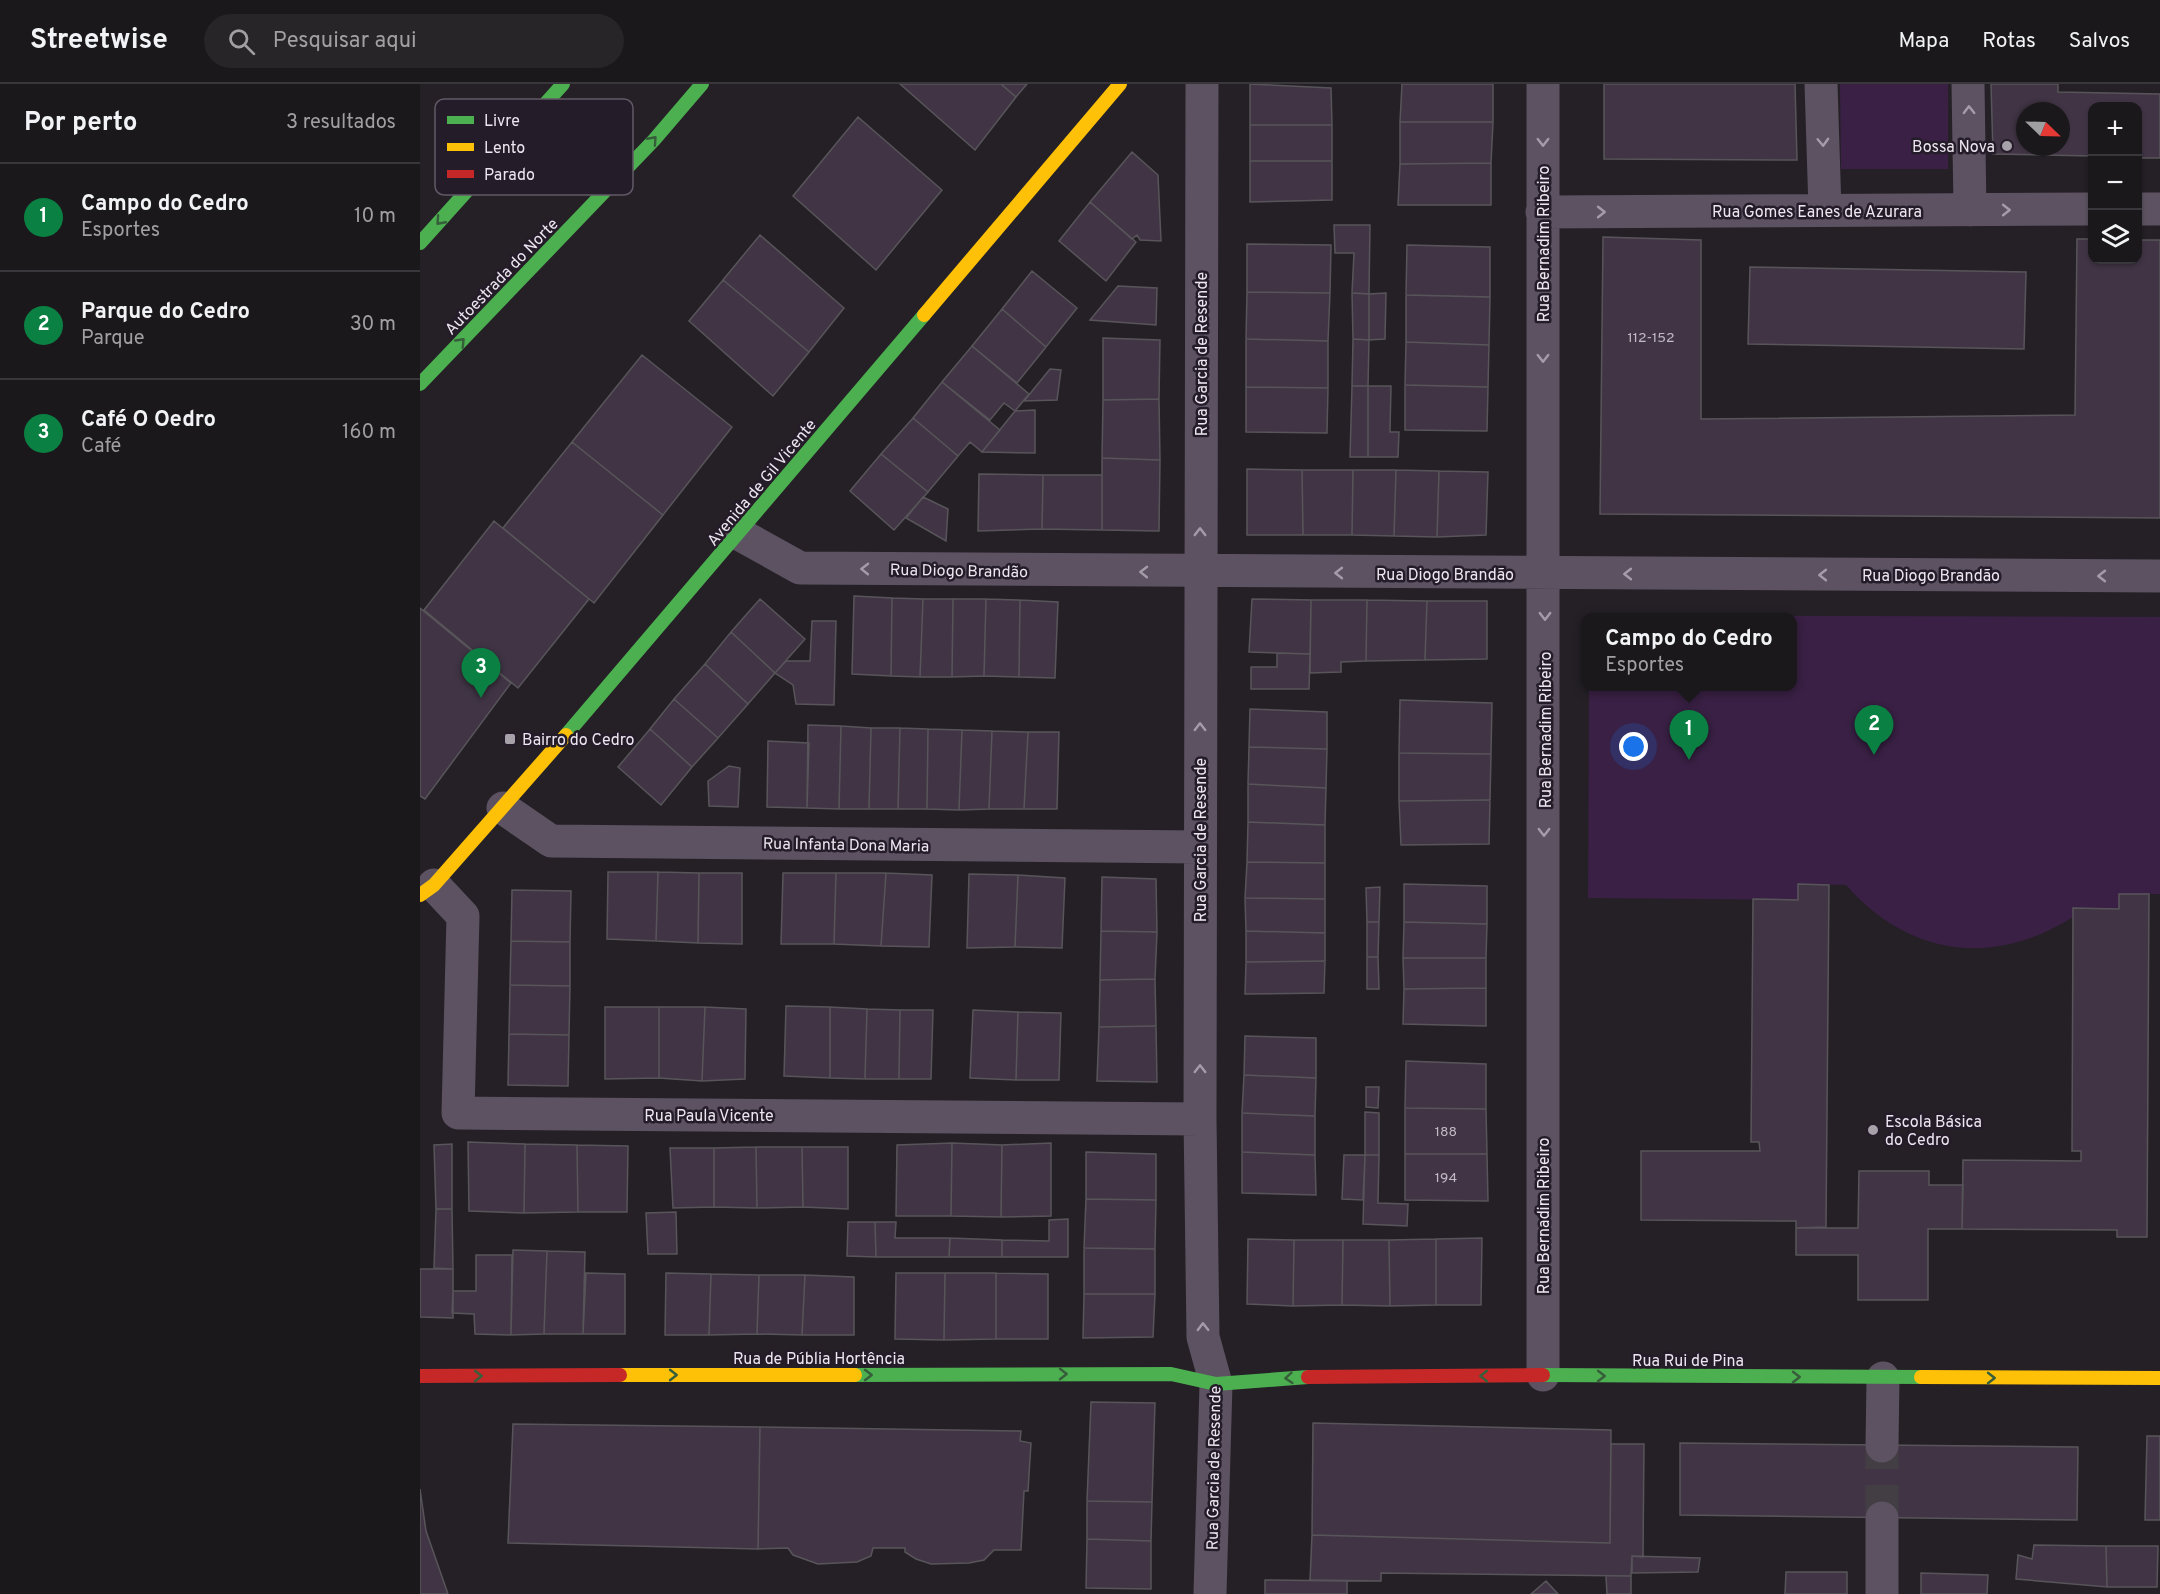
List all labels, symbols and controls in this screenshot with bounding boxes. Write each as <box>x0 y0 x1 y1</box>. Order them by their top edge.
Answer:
search box <box>204 14 624 68</box>
text: Streetwise <box>30 23 168 59</box>
icon: search <box>225 25 258 58</box>
text: Pesquisar aqui <box>273 28 417 55</box>
text: Mapa <box>1899 28 1949 55</box>
text: Rotas <box>1982 28 2036 55</box>
text: Salvos <box>2069 28 2130 55</box>
legend <box>435 99 633 195</box>
north arrow <box>2016 102 2070 156</box>
map controls <box>2088 102 2142 264</box>
button: + <box>2088 102 2142 156</box>
one-way arrow <box>1962 105 1975 114</box>
text: Por perto <box>24 107 138 140</box>
text: 3 resultados <box>286 110 396 136</box>
text: Livre <box>484 112 520 132</box>
one-way arrow <box>646 136 657 146</box>
one-way arrow <box>1537 138 1549 147</box>
one-way arrow <box>1817 138 1829 147</box>
place label: Bossa Nova <box>1912 138 1995 158</box>
text: Lento <box>484 139 525 159</box>
marker: Bossa Nova <box>2000 139 2014 153</box>
button: − <box>2088 156 2142 210</box>
text: Parado <box>484 166 535 186</box>
street label: Rua Bernadim Ribeiro <box>1535 166 1555 322</box>
text: Campo do Cedro <box>81 191 249 218</box>
street label: Rua Gomes Eanes de Azurara <box>1712 203 1922 223</box>
text: 1 <box>40 204 48 230</box>
text: 10 m <box>354 204 396 230</box>
one-way arrow <box>2001 204 2010 216</box>
one-way arrow <box>1596 206 1605 218</box>
button: layers <box>2088 210 2142 264</box>
one-way arrow <box>436 214 447 225</box>
street label: Autoestrada do Norte <box>442 215 563 340</box>
text: Esportes <box>81 218 160 244</box>
street label: Rua Garcia de Resende <box>1193 272 1213 436</box>
text: Parque do Cedro <box>81 299 250 326</box>
text: 2 <box>37 312 50 338</box>
text: 30 m <box>350 312 396 338</box>
text: Parque <box>81 326 144 352</box>
house number: 112-152 <box>1627 330 1675 347</box>
one-way arrow <box>454 339 465 350</box>
one-way arrow <box>1537 354 1550 363</box>
text: Café O Oedro <box>81 407 216 434</box>
street label: Avenida de Gil Vicente <box>704 416 821 551</box>
text: 3 <box>38 420 50 446</box>
text: 160 m <box>342 420 396 446</box>
text: Café <box>81 434 121 460</box>
one-way arrow <box>1194 528 1206 537</box>
street label: Rua Diogo Brandão <box>890 561 1028 583</box>
one-way arrow <box>861 563 870 575</box>
one-way arrow <box>1140 566 1149 578</box>
street label: Rua Diogo Brandão <box>1376 566 1514 586</box>
one-way arrow <box>1335 567 1344 579</box>
street label: Rua Diogo Brandão <box>1862 567 2000 587</box>
one-way arrow <box>1623 568 1632 580</box>
one-way arrow <box>1818 569 1827 581</box>
one-way arrow <box>2097 570 2106 582</box>
one-way arrow <box>1539 612 1551 621</box>
popup <box>1581 613 1797 691</box>
text: Campo do Cedro <box>1605 626 1773 653</box>
pin: 3 <box>462 648 500 698</box>
street label: Rua Bernadim Ribeiro <box>1537 652 1557 808</box>
text: Esportes <box>1605 653 1684 679</box>
pin: 2 <box>1854 706 1894 755</box>
pin: 1 <box>1670 710 1708 760</box>
one-way arrow <box>1194 723 1206 732</box>
place label: Bairro do Cedro <box>522 731 635 751</box>
marker: Bairro do Cedro <box>503 732 517 746</box>
your location <box>1619 732 1648 761</box>
street label: Rua Garcia de Resende <box>1192 758 1212 922</box>
one-way arrow <box>1538 828 1550 837</box>
street label: Rua Infanta Dona Maria <box>763 835 929 857</box>
one-way arrow <box>1194 1065 1206 1074</box>
street label: Rua Paula Vicente <box>644 1107 774 1127</box>
place label: Escola Básica do Cedro <box>1885 1113 1982 1151</box>
marker: Escola Básica do Cedro <box>1866 1123 1880 1137</box>
house number: 188 <box>1435 1124 1457 1141</box>
street label: Rua Bernadim Ribeiro <box>1535 1138 1555 1294</box>
house number: 194 <box>1435 1170 1457 1187</box>
one-way arrow <box>1196 1323 1209 1332</box>
street label: Rua de Públia Hortência <box>733 1350 905 1370</box>
street label: Rua Rui de Pina <box>1632 1352 1744 1372</box>
one-way arrow <box>1059 1368 1068 1380</box>
one-way arrow <box>669 1369 678 1381</box>
one-way arrow <box>864 1369 873 1381</box>
one-way arrow <box>474 1370 483 1382</box>
one-way arrow <box>1480 1370 1489 1382</box>
one-way arrow <box>1597 1370 1606 1382</box>
one-way arrow <box>1285 1371 1294 1384</box>
one-way arrow <box>1792 1371 1801 1383</box>
one-way arrow <box>1987 1372 1996 1384</box>
street label: Rua Garcia de Resende <box>1204 1386 1226 1550</box>

